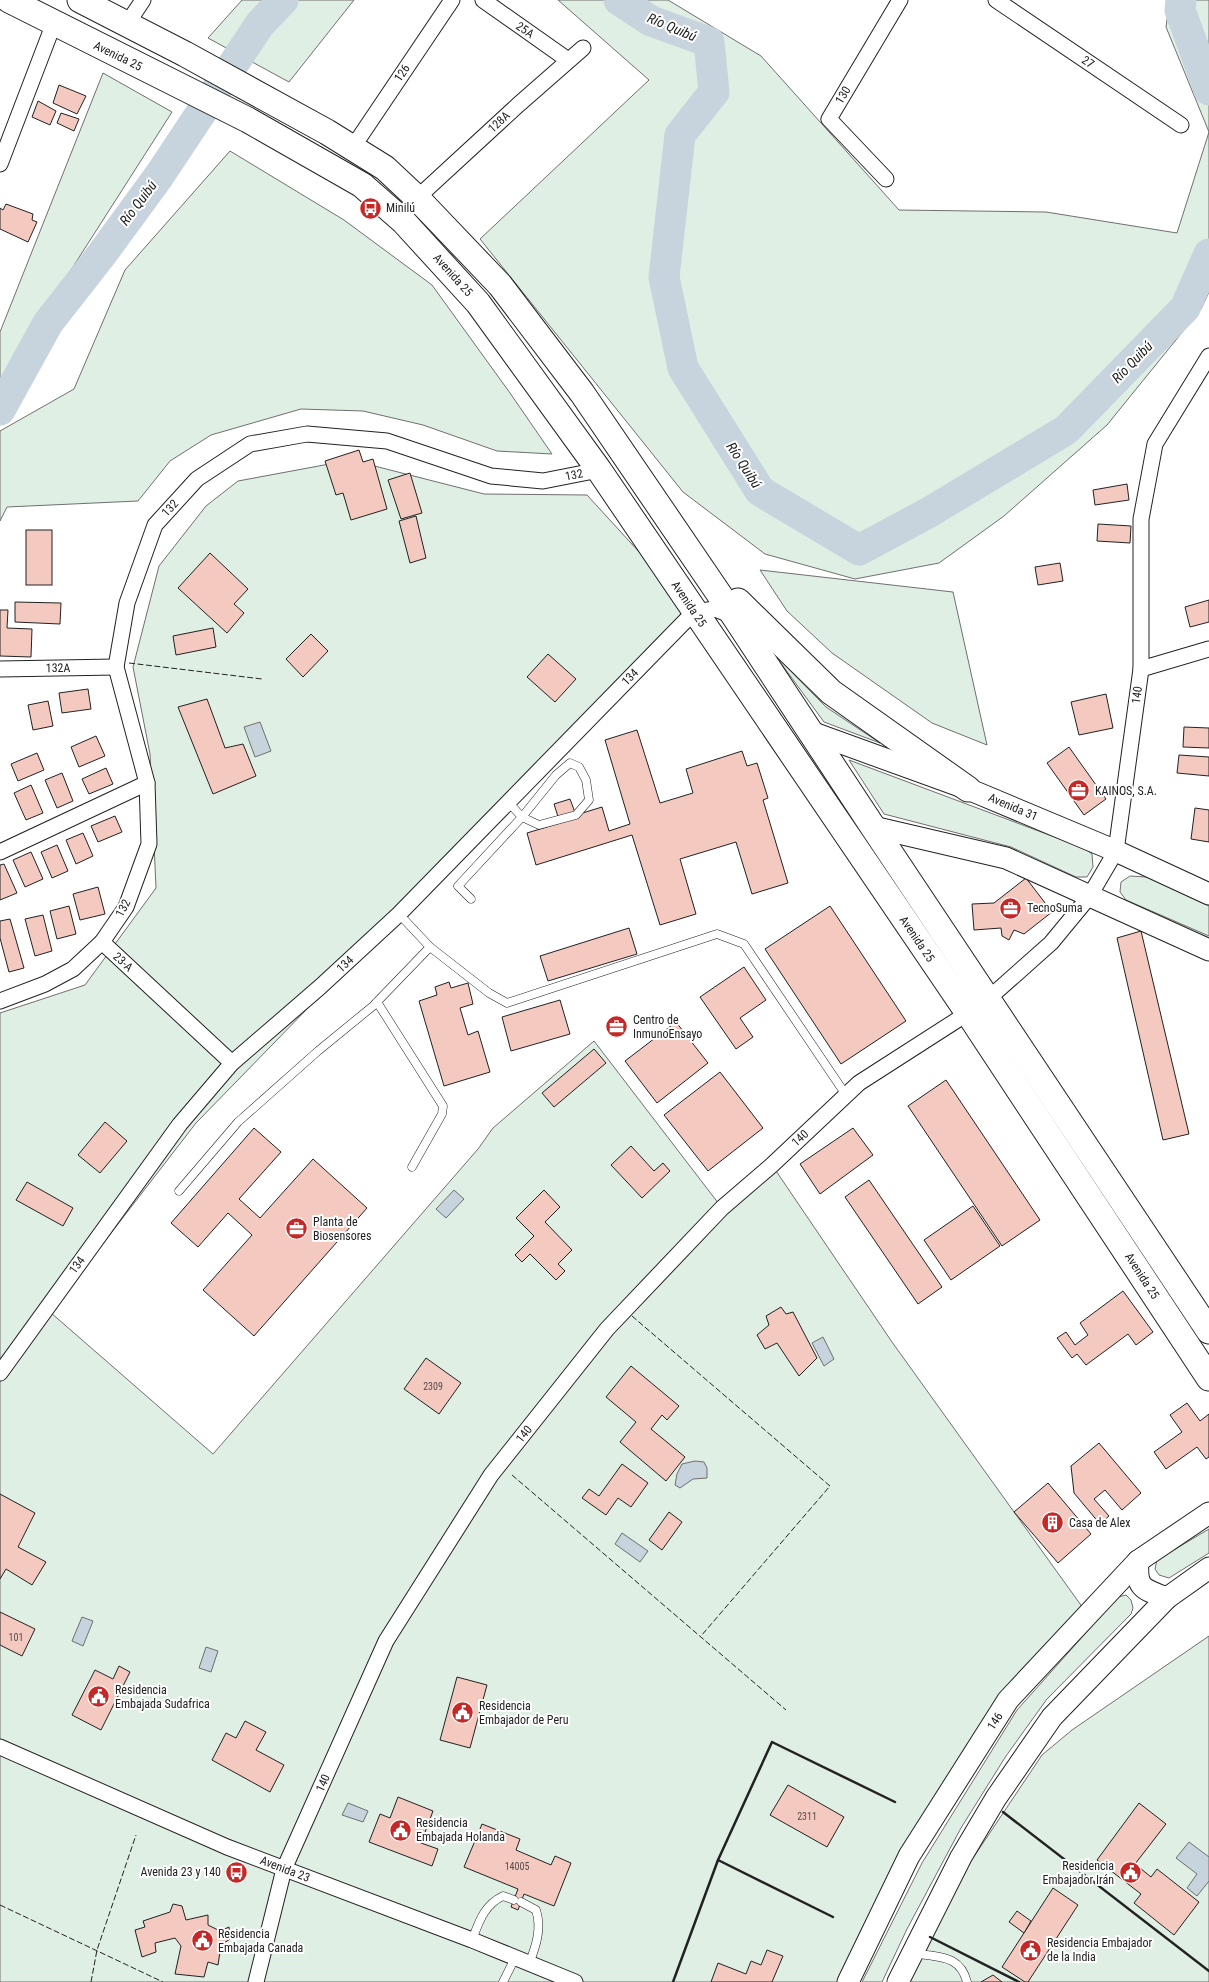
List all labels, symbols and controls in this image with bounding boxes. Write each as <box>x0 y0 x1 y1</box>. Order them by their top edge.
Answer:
water label: Río Quibú <box>645 10 699 45</box>
street label: 25A <box>513 19 537 41</box>
street label: Avenida 25 <box>91 38 145 74</box>
street label: 27 <box>1079 53 1097 71</box>
street label: 126 <box>391 62 413 84</box>
street label: 130 <box>832 84 854 106</box>
street label: 128A <box>485 108 513 136</box>
water label: Río Quibú <box>116 177 160 228</box>
bus stop icon: Minilú <box>358 196 382 220</box>
place label: Minilú <box>386 201 415 215</box>
street label: Avenida 25 <box>430 251 476 299</box>
water label: Río Quibú <box>1108 338 1156 386</box>
water label: Río Quibú <box>723 439 765 491</box>
street label: 132 <box>564 466 584 484</box>
street label: 132 <box>159 497 181 519</box>
street label: Avenida 25 <box>669 578 709 630</box>
street label: 132A <box>46 661 71 675</box>
street label: 134 <box>619 666 641 688</box>
street label: 140 <box>1129 685 1145 705</box>
office icon: KAINOS, S.A. <box>1067 779 1091 803</box>
place label: KAINOS, S.A. <box>1095 784 1157 798</box>
street label: Avenida 31 <box>986 790 1040 824</box>
office icon: TecnoSuma <box>999 896 1023 920</box>
street label: 132 <box>113 897 133 919</box>
place label: TecnoSuma <box>1027 901 1083 915</box>
street label: Avenida 25 <box>897 913 937 965</box>
street label: 23-A <box>110 949 136 975</box>
street label: 134 <box>334 953 356 975</box>
place label: Centro de InmunoEnsayo <box>633 1013 702 1041</box>
office icon: Centro de InmunoEnsayo <box>605 1015 629 1039</box>
street label: 140 <box>789 1127 811 1149</box>
place label: Planta de Biosensores <box>313 1215 371 1243</box>
office icon: Planta de Biosensores <box>285 1217 309 1241</box>
street label: Avenida 25 <box>1122 1250 1162 1302</box>
street label: 134 <box>66 1254 88 1276</box>
house number: 2309 <box>423 1381 443 1392</box>
street label: 140 <box>513 1423 535 1445</box>
building icon: Casa de Alex <box>1041 1511 1065 1535</box>
place label: Casa de Alex <box>1069 1516 1130 1530</box>
house number: 101 <box>9 1632 23 1643</box>
place label: Residencia Embajada Sudafrica <box>115 1683 210 1711</box>
public building icon: Residencia Embajada Sudafrica <box>87 1685 111 1709</box>
place label: Residencia Embajador de Peru <box>479 1699 569 1727</box>
public building icon: Residencia Embajador de Peru <box>451 1701 475 1725</box>
street label: 146 <box>984 1710 1006 1732</box>
street label: 140 <box>313 1772 333 1794</box>
house number: 2311 <box>797 1811 817 1822</box>
place label: Residencia Embajada Holanda <box>416 1816 505 1844</box>
public building icon: Residencia Embajada Holanda <box>388 1818 412 1842</box>
street label: Avenida 23 <box>258 1853 312 1885</box>
place label: Residencia Embajador Irán <box>1043 1859 1114 1887</box>
bus stop icon: Avenida 23 y 140 <box>225 1860 249 1884</box>
house number: 14005 <box>505 1861 529 1872</box>
public building icon: Residencia Embajador Irán <box>1118 1861 1142 1885</box>
place label: Avenida 23 y 140 <box>141 1865 221 1879</box>
place label: Residencia Embajada Canada <box>218 1927 304 1955</box>
public building icon: Residencia Embajada Canada <box>190 1929 214 1953</box>
place label: Residencia Embajador de la India <box>1047 1936 1152 1964</box>
public building icon: Residencia Embajador de la India <box>1019 1938 1043 1962</box>

